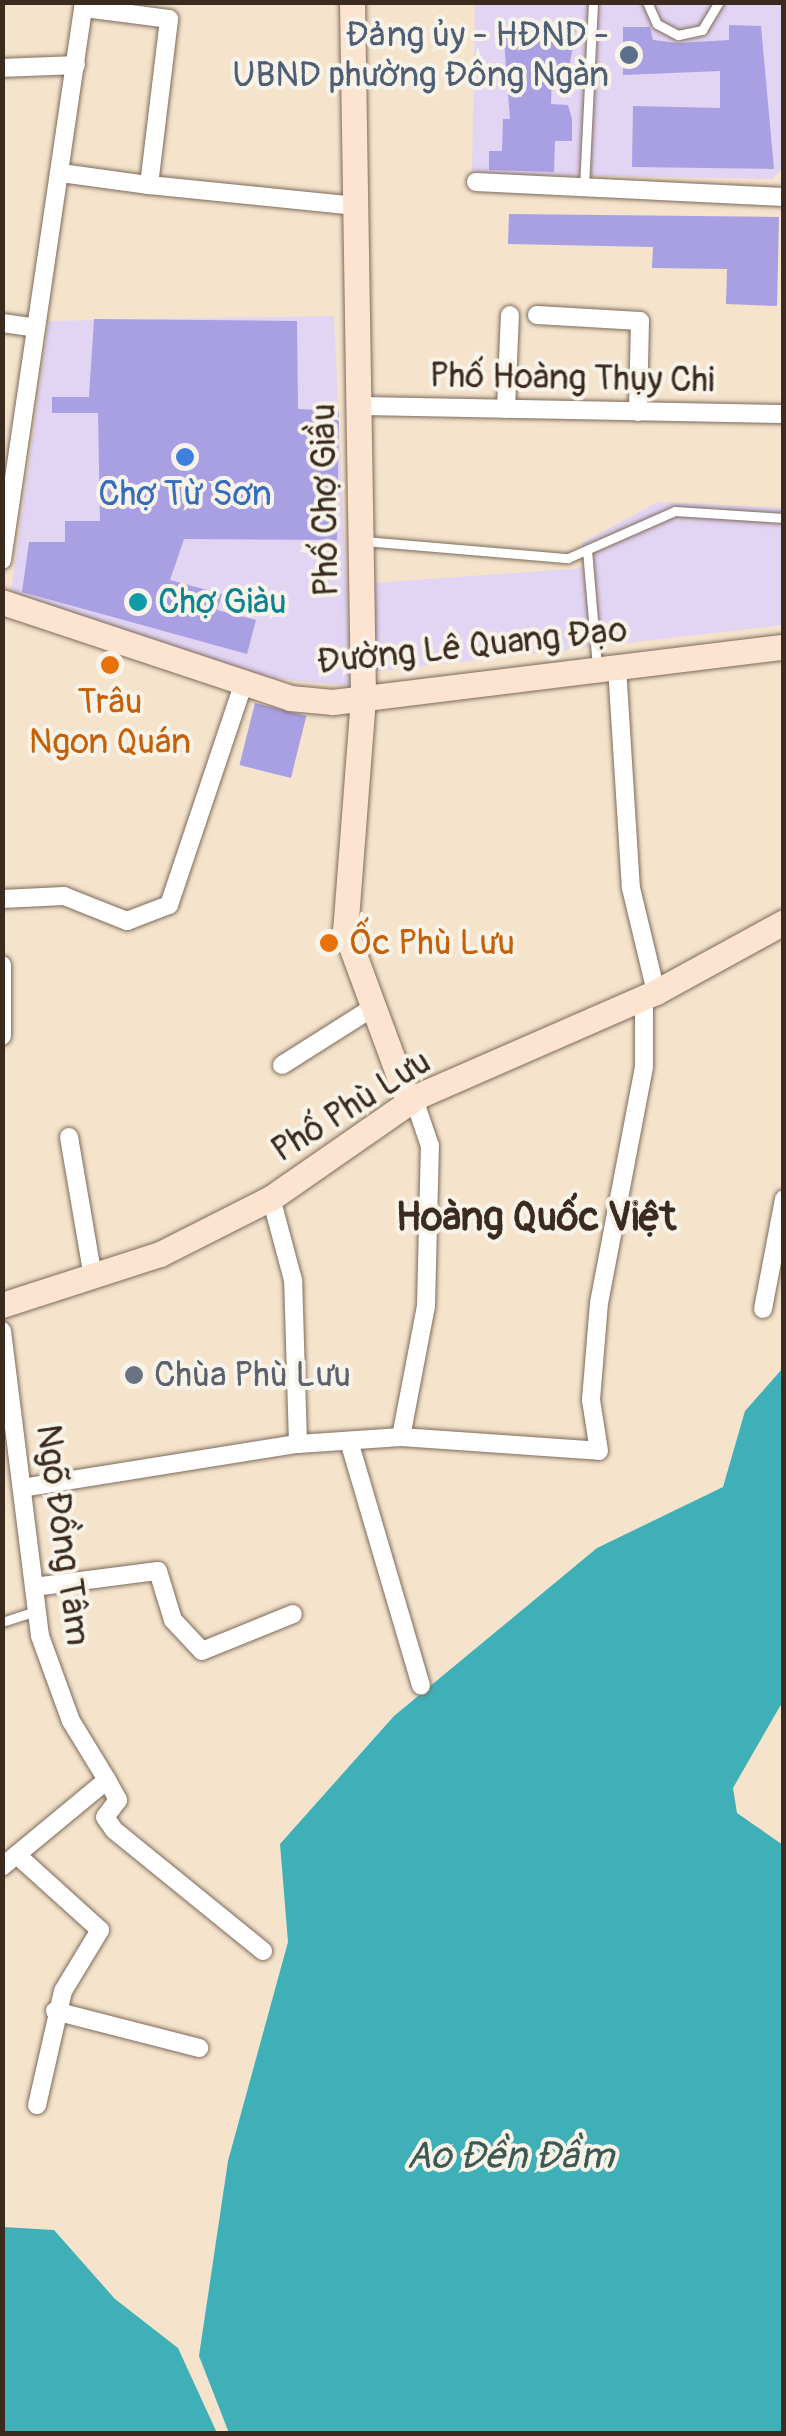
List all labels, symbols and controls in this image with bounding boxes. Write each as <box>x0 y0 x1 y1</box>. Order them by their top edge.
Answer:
place label: Đảng ủy - HĐND - UBND phường Đông Ngàn <box>232 14 609 96</box>
marker: Đảng ủy - HĐND - UBND phường Đông Ngàn <box>618 44 640 66</box>
street label: Phố Hoàng Thụy Chi <box>429 355 715 401</box>
street label: Phố Chợ Giầu <box>302 403 348 597</box>
marker: Chợ Từ Sơn <box>174 446 196 468</box>
place label: Chợ Từ Sơn <box>98 473 272 515</box>
place label: Chợ Giàu <box>158 581 287 623</box>
marker: Chợ Giàu <box>127 591 149 613</box>
street label: Đường Lê Quang Đạo <box>315 609 629 683</box>
marker: Trâu Ngon Quán <box>99 654 121 676</box>
place label: Trâu Ngon Quán <box>29 681 191 763</box>
place label: Ốc Phù Lưu <box>349 922 515 964</box>
marker: Ốc Phù Lưu <box>318 932 340 954</box>
street label: Phố Phù Lưu <box>264 1041 438 1171</box>
district label: Hoàng Quốc Việt <box>396 1194 676 1242</box>
place label: Chùa Phù Lưu <box>154 1354 351 1396</box>
marker: Chùa Phù Lưu <box>123 1364 145 1386</box>
street label: Ngõ Đồng Tâm <box>27 1422 99 1648</box>
water label: Ao Đền Đầm <box>406 2134 614 2180</box>

